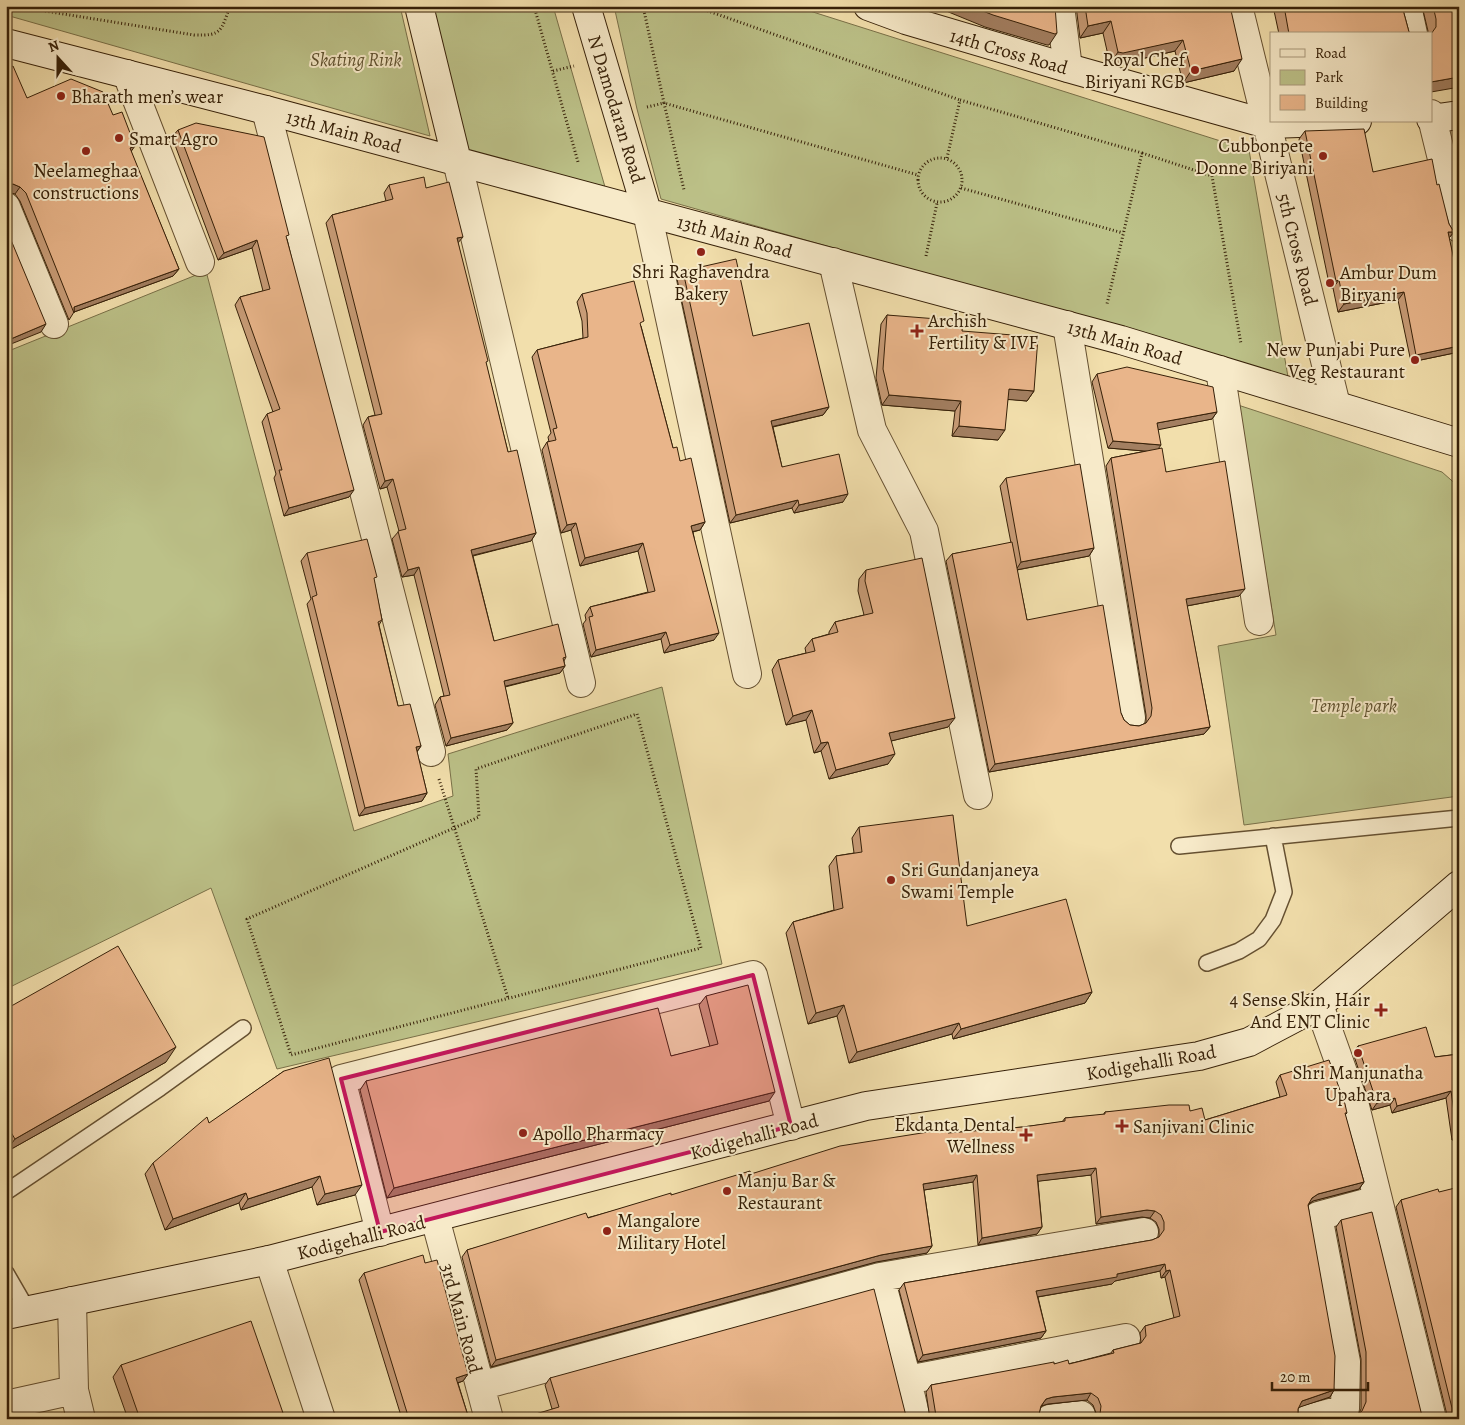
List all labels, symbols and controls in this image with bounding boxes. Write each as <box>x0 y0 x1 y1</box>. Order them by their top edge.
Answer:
street label: 14th Cross Road <box>947 23 1072 81</box>
north arrow <box>32 32 82 82</box>
street label: N Damodaran Road <box>581 32 651 187</box>
legend <box>1270 32 1432 122</box>
text: N <box>45 36 62 57</box>
text: Road <box>1315 43 1347 63</box>
park label: Skating Rink <box>310 47 402 73</box>
place label: Royal Chef Biriyani RCB <box>1085 47 1188 95</box>
marker: Royal Chef Biriyani RCB <box>1189 64 1201 76</box>
text: Park <box>1315 67 1344 87</box>
place label: Bharath men’s wear <box>71 84 223 110</box>
marker: Bharath men’s wear <box>55 90 67 102</box>
text: Building <box>1315 93 1368 113</box>
street label: 13th Main Road <box>283 104 405 160</box>
place label: Smart Agro <box>129 126 218 152</box>
marker: Smart Agro <box>113 132 125 144</box>
place label: Cubbonpete Donne Biriyani <box>1195 133 1313 181</box>
marker: Neelameghaa constructions <box>80 145 92 157</box>
marker: Cubbonpete Donne Biriyani <box>1317 150 1329 162</box>
place label: Neelameghaa constructions <box>33 158 139 206</box>
street label: 5th Cross Road <box>1271 190 1324 309</box>
street label: 13th Main Road <box>674 209 796 265</box>
marker: Shri Raghavendra Bakery <box>695 246 707 258</box>
place label: Shri Raghavendra Bakery <box>632 259 770 307</box>
place label: Ambur Dum Biryani <box>1339 260 1437 308</box>
marker: Ambur Dum Biryani <box>1324 277 1336 289</box>
place label: Archish Fertility & IVF <box>927 308 1038 356</box>
street label: 13th Main Road <box>1064 314 1186 372</box>
marker: Archish Fertility & IVF <box>910 324 924 338</box>
place label: New Punjabi Pure Veg Restaurant <box>1266 337 1405 385</box>
marker: New Punjabi Pure Veg Restaurant <box>1409 354 1421 366</box>
park label: Temple park <box>1311 693 1397 719</box>
place label: Sri Gundanjaneya Swami Temple <box>901 857 1039 905</box>
marker: Sri Gundanjaneya Swami Temple <box>885 874 897 886</box>
place label: 4 Sense Skin, Hair And ENT Clinic <box>1230 987 1370 1035</box>
marker: 4 Sense Skin, Hair And ENT Clinic <box>1374 1003 1388 1017</box>
street label: Kodigehalli Road <box>1084 1039 1219 1087</box>
marker: Shri Manjunatha Upahara <box>1352 1047 1364 1059</box>
place label: Shri Manjunatha Upahara <box>1292 1060 1424 1108</box>
street label: Kodigehalli Road <box>687 1107 822 1167</box>
place label: Ekdanta Dental Wellness <box>894 1112 1015 1160</box>
place label: Sanjivani Clinic <box>1133 1114 1254 1140</box>
marker: Sanjivani Clinic <box>1115 1119 1129 1133</box>
place label: Apollo Pharmacy <box>532 1121 664 1147</box>
marker: Apollo Pharmacy <box>517 1127 529 1139</box>
marker: Ekdanta Dental Wellness <box>1019 1128 1033 1142</box>
place label: Manju Bar & Restaurant <box>737 1168 836 1216</box>
marker: Manju Bar & Restaurant <box>721 1185 733 1197</box>
place label: Mangalore Military Hotel <box>617 1208 726 1256</box>
street label: Kodigehalli Road <box>294 1209 429 1266</box>
marker: Mangalore Military Hotel <box>601 1225 613 1237</box>
street label: 3rd Main Road <box>434 1260 488 1377</box>
scale bar <box>1272 1360 1369 1392</box>
text: 20 m <box>1280 1367 1311 1387</box>

